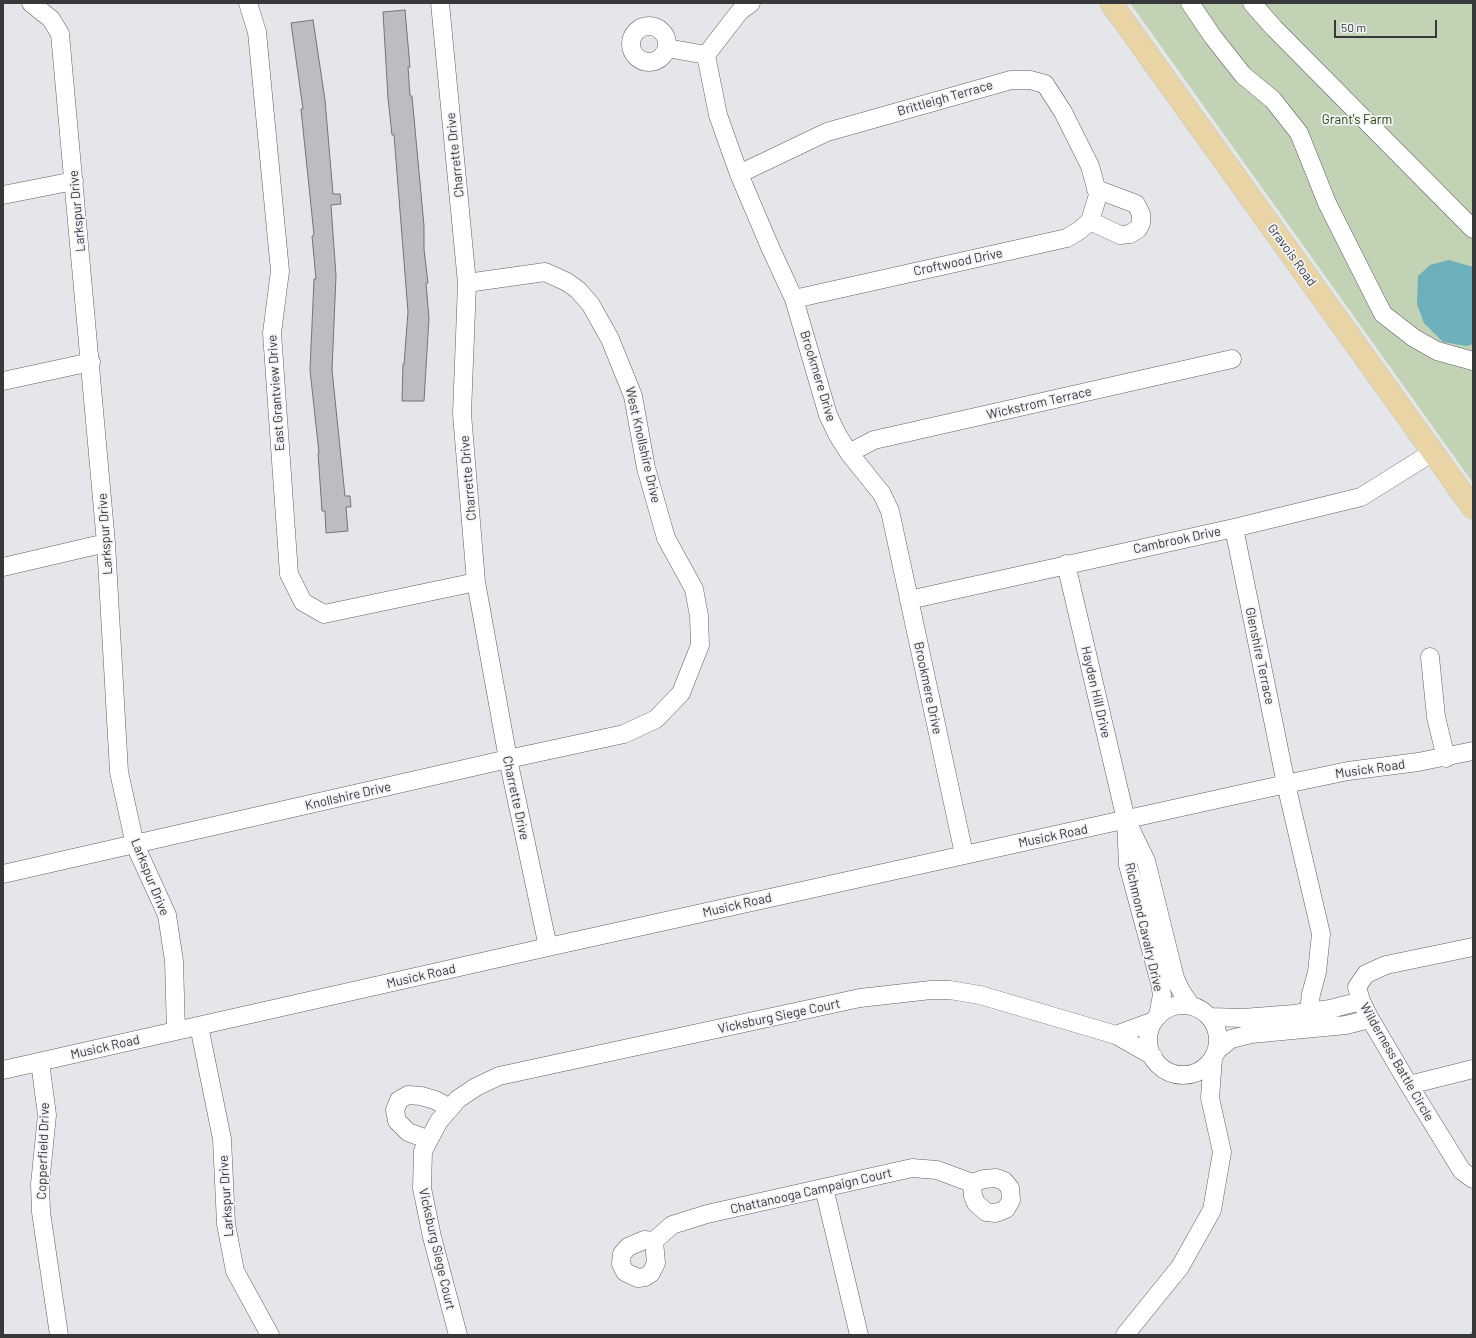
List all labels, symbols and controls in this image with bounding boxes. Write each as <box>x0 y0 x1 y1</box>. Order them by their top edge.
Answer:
scale bar <box>1336 12 1439 38</box>
text: 50 m <box>1341 20 1366 34</box>
street label: Brittleigh Terrace <box>895 77 995 119</box>
street label: Charrette Drive <box>443 112 467 198</box>
park label: Grant's Farm <box>1322 112 1392 128</box>
street label: Larkspur Drive <box>66 170 88 252</box>
street label: Gravois Road <box>1264 221 1320 289</box>
street label: Croftwood Drive <box>912 245 1004 279</box>
street label: Brookmere Drive <box>797 329 839 423</box>
street label: East Grantview Drive <box>264 334 288 452</box>
street label: Wickstrom Terrace <box>985 383 1093 423</box>
street label: West Knollshire Drive <box>622 385 664 505</box>
street label: Charrette Drive <box>457 435 479 521</box>
street label: Larkspur Drive <box>94 493 116 575</box>
street label: Cambrook Drive <box>1132 523 1222 557</box>
street label: Glenshire Terrace <box>1242 606 1278 706</box>
street label: Brookmere Drive <box>911 640 945 736</box>
street label: Hayden Hill Drive <box>1078 645 1114 739</box>
street label: Charrette Drive <box>499 755 533 841</box>
street label: Musick Road <box>1334 756 1406 782</box>
street label: Knollshire Drive <box>304 779 392 813</box>
street label: Musick Road <box>1017 821 1089 851</box>
street label: Larkspur Drive <box>127 836 173 918</box>
street label: Richmond Cavalry Drive <box>1122 861 1166 993</box>
street label: Musick Road <box>701 889 773 921</box>
street label: Musick Road <box>385 960 457 992</box>
street label: Vicksburg Siege Court <box>716 995 842 1037</box>
street label: Wilderness Battle Circle <box>1357 1000 1437 1124</box>
street label: Musick Road <box>69 1031 141 1063</box>
street label: Copperfield Drive <box>34 1102 52 1200</box>
street label: Larkspur Drive <box>215 1155 237 1237</box>
street label: Chattanooga Campaign Court <box>729 1165 893 1217</box>
street label: Vicksburg Siege Court <box>415 1187 459 1311</box>

